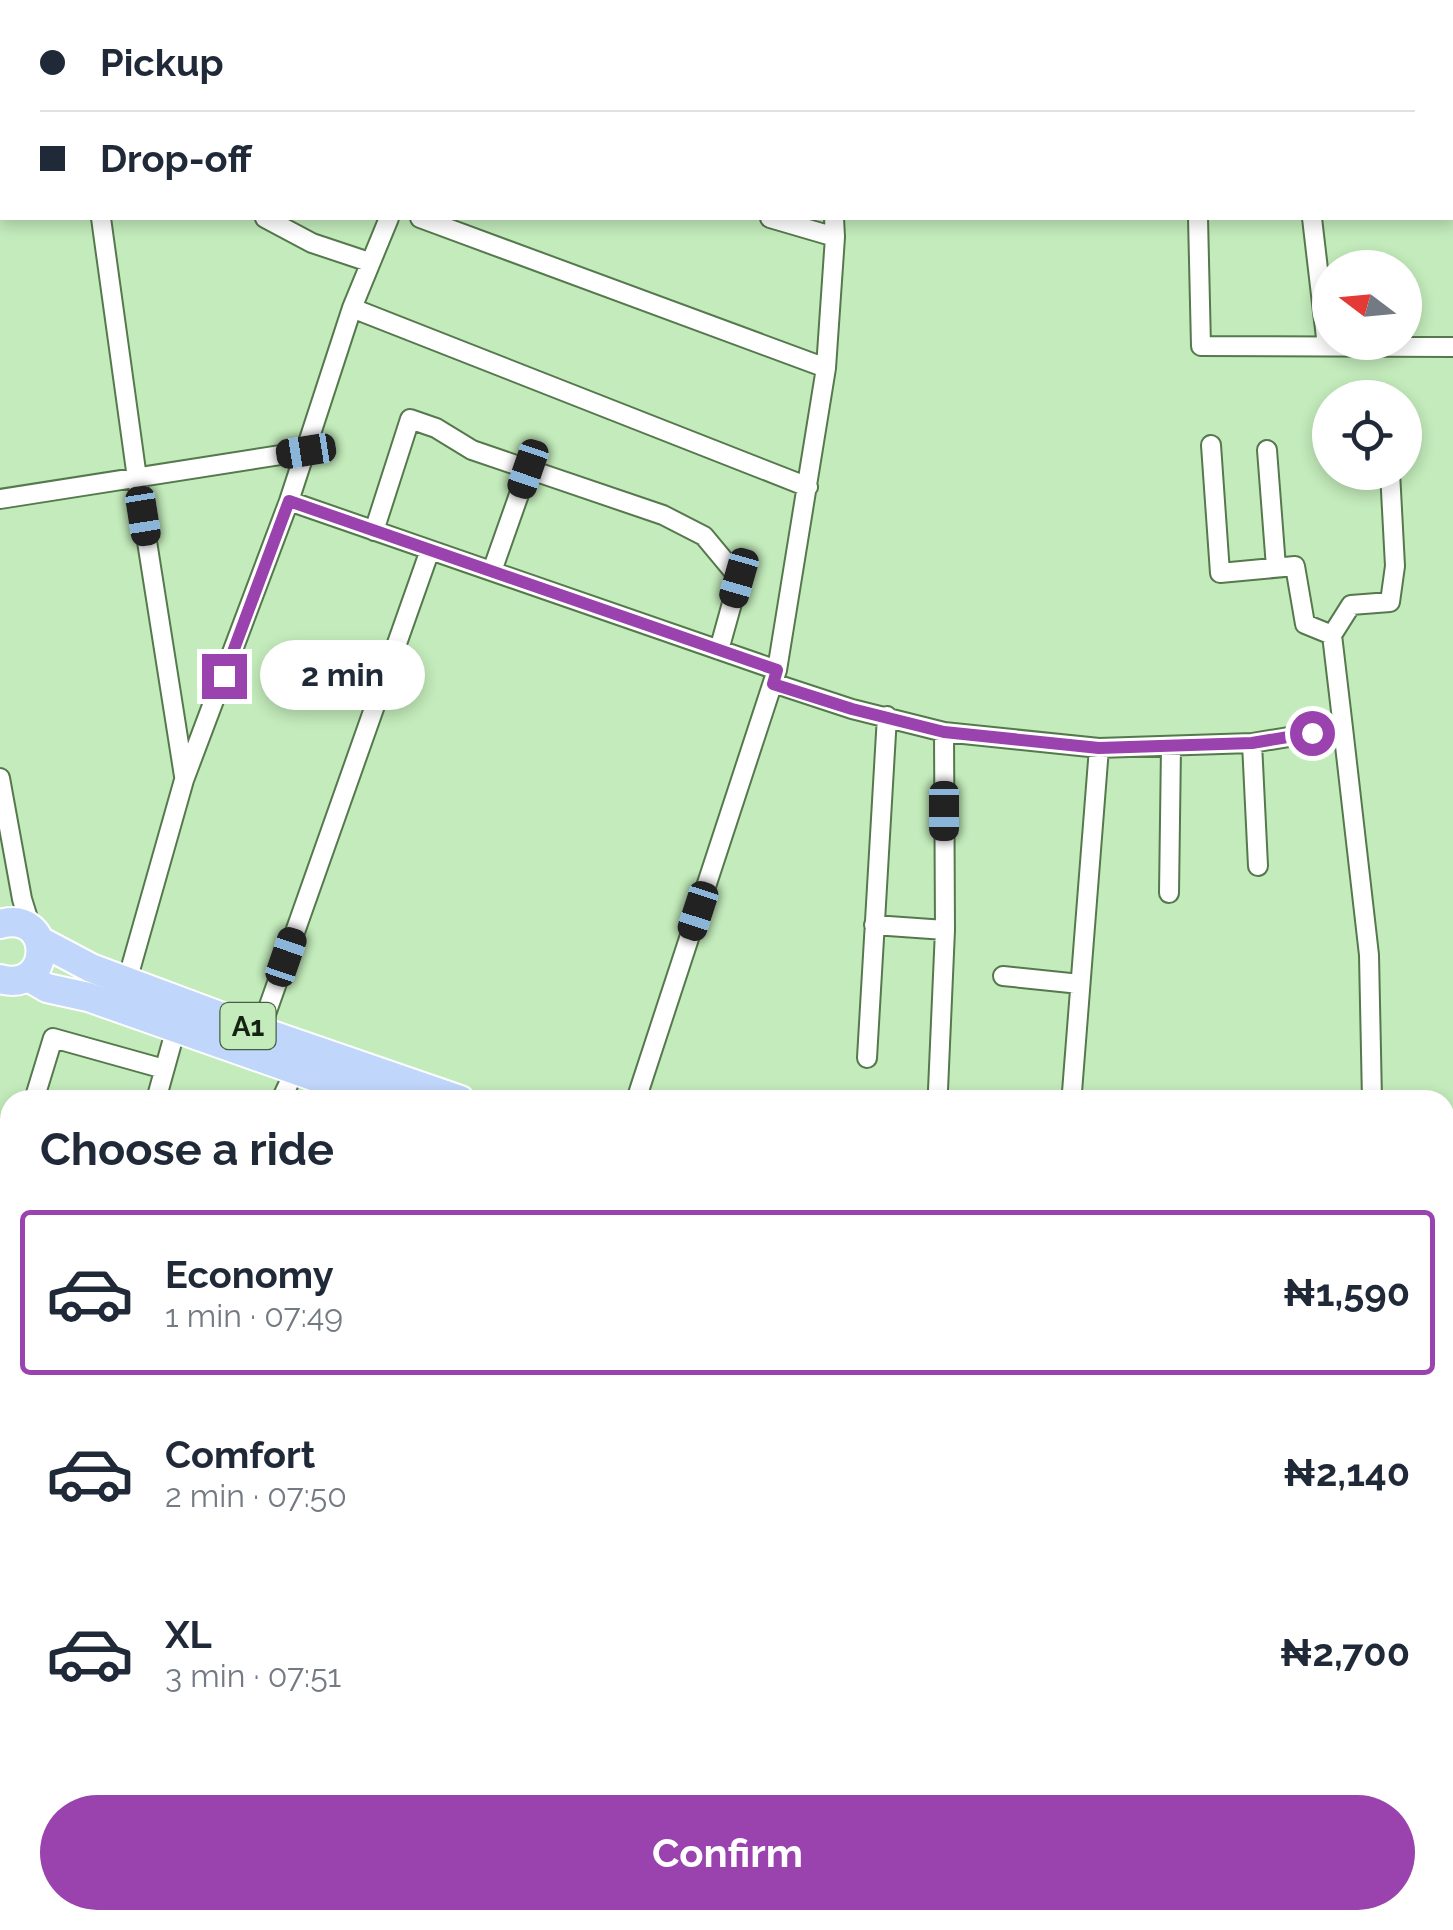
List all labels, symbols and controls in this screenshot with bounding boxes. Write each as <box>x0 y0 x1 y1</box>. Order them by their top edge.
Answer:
text: Pickup <box>100 40 224 85</box>
text: Drop-off <box>100 136 252 181</box>
north arrow <box>1312 250 1422 360</box>
map controls <box>1312 250 1422 490</box>
button: locate <box>1312 380 1422 490</box>
car <box>274 431 338 471</box>
car <box>504 436 552 502</box>
car <box>123 484 163 548</box>
car <box>716 545 762 611</box>
callout: 2 min <box>259 641 424 711</box>
route end <box>202 654 247 699</box>
text: 2 min <box>301 656 384 693</box>
route start <box>1290 711 1335 756</box>
car <box>929 781 959 841</box>
car <box>674 878 722 944</box>
car <box>262 924 310 990</box>
road number: A1 <box>220 1003 276 1049</box>
text: Choose a ride <box>40 1123 334 1176</box>
icon: car <box>45 1248 135 1338</box>
text: Economy <box>165 1252 334 1297</box>
text: ₦1,590 <box>1283 1270 1410 1315</box>
text: 1 min · 07:49 <box>165 1297 343 1334</box>
icon: car <box>45 1428 135 1518</box>
text: Comfort <box>165 1432 315 1477</box>
text: ₦2,140 <box>1283 1450 1410 1495</box>
text: 2 min · 07:50 <box>165 1477 347 1514</box>
icon: car <box>45 1608 135 1698</box>
text: XL <box>165 1612 212 1657</box>
text: ₦2,700 <box>1280 1630 1410 1675</box>
text: 3 min · 07:51 <box>165 1657 341 1694</box>
button: Confirm <box>40 1795 1415 1910</box>

